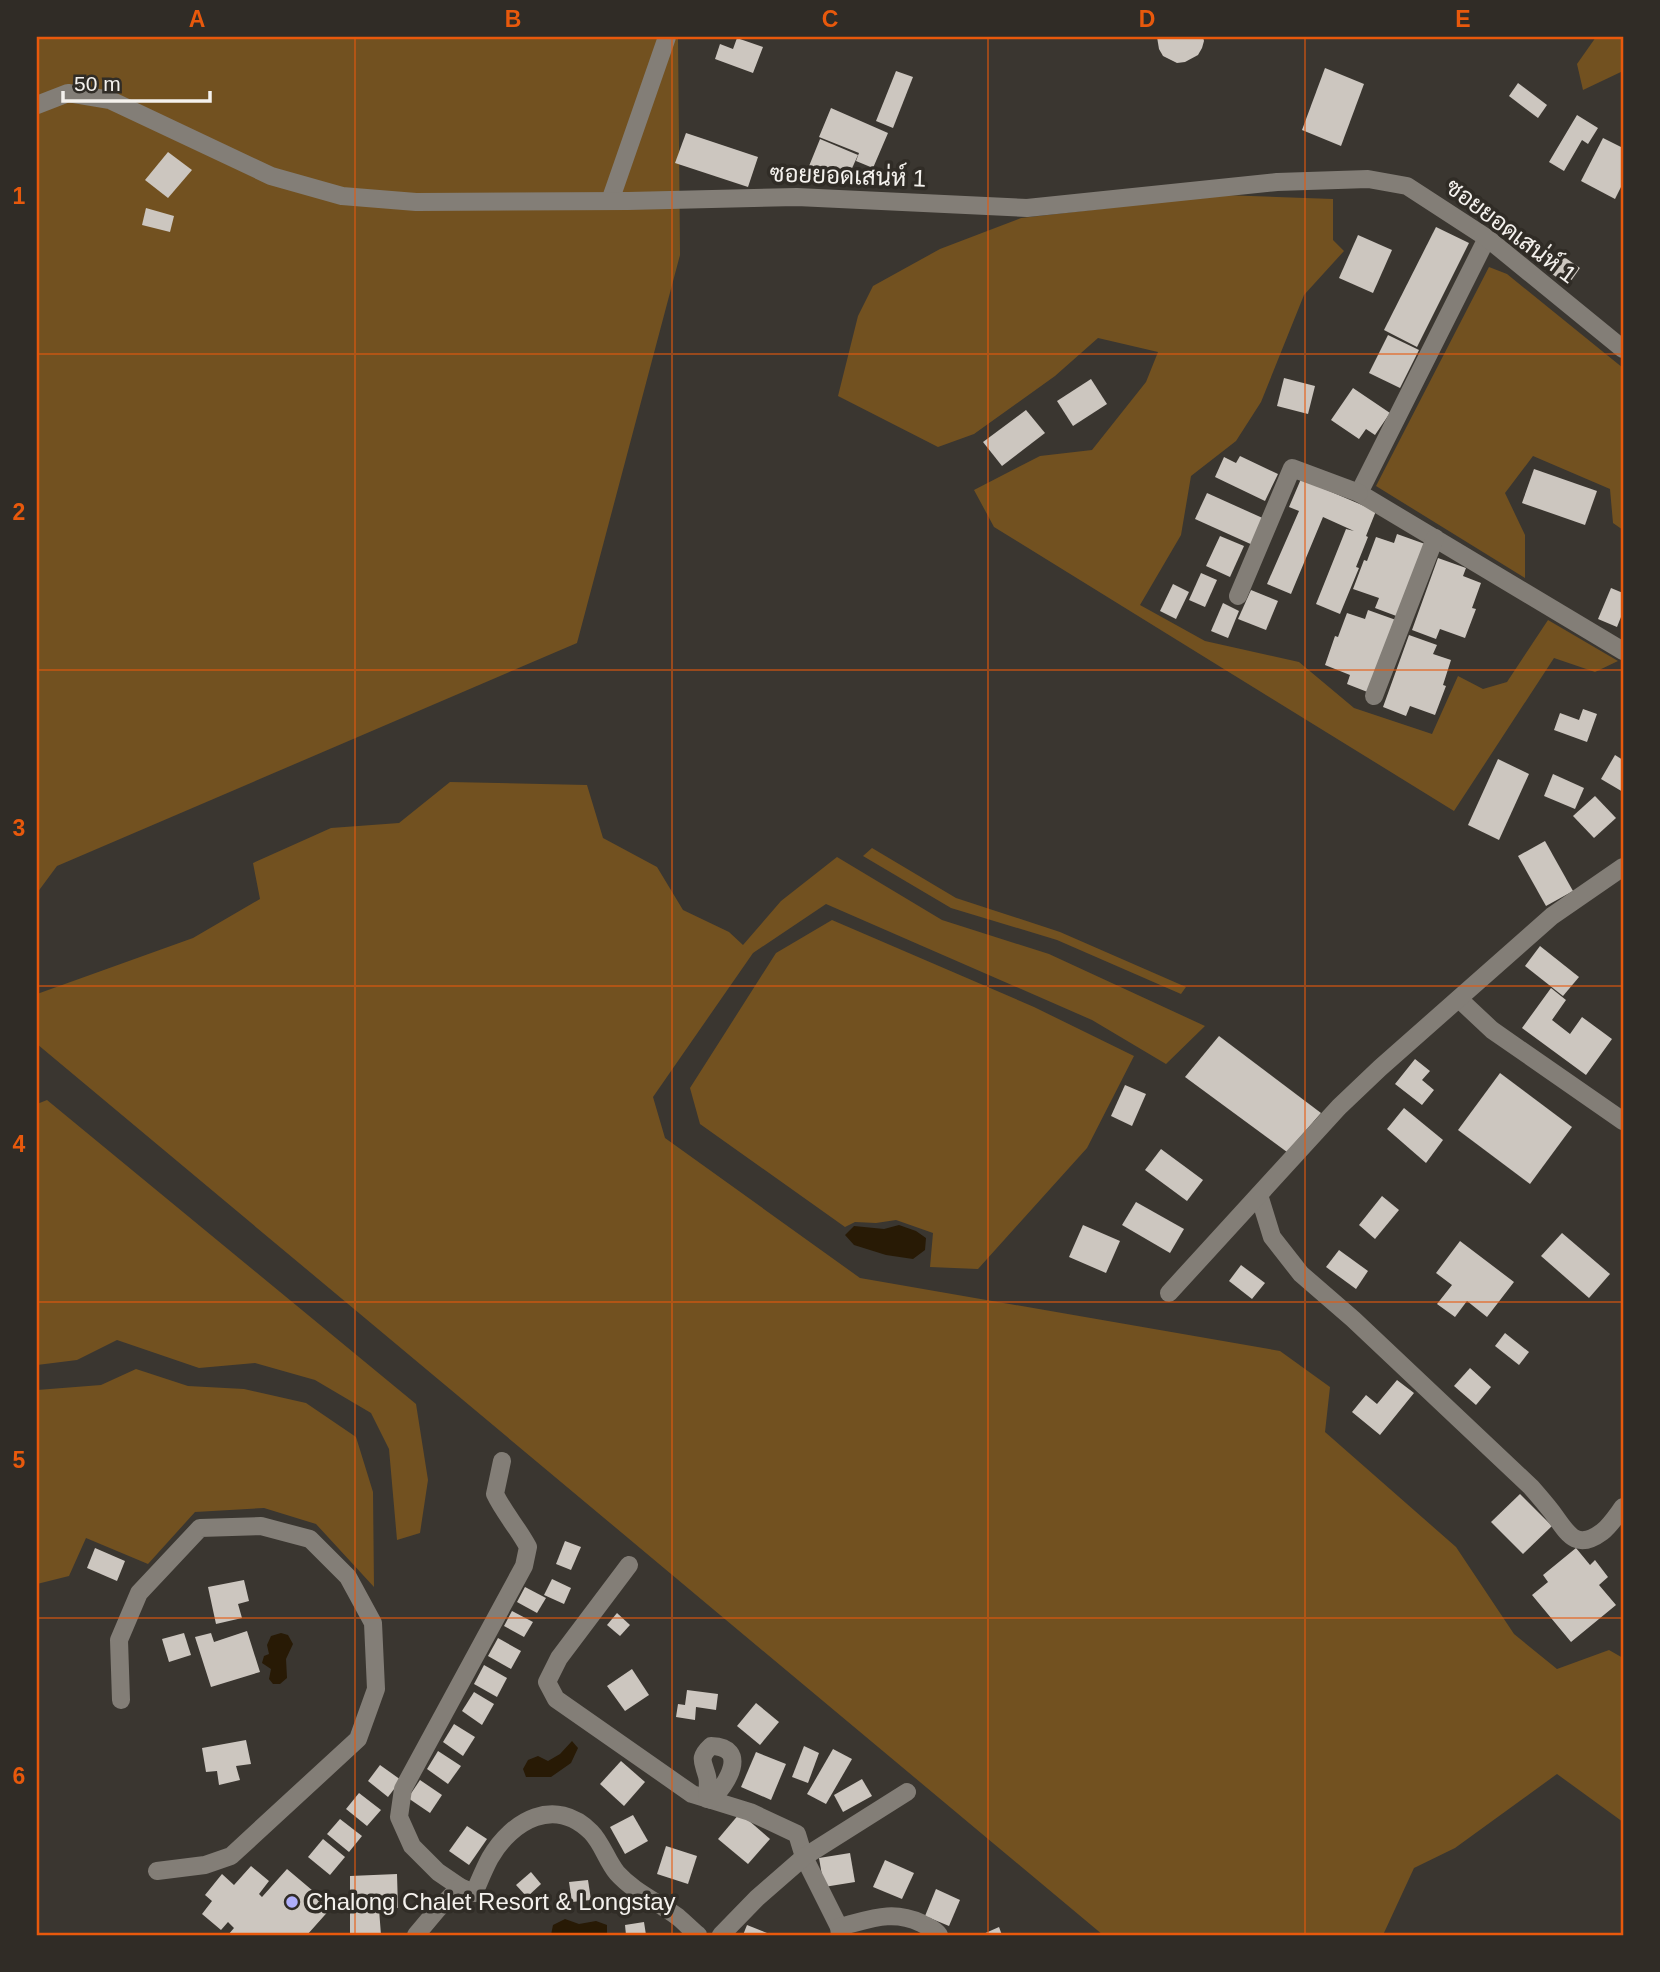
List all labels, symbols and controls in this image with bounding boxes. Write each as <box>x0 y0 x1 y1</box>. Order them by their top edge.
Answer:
text: A <box>189 6 205 32</box>
text: B <box>505 6 521 32</box>
text: C <box>822 6 838 32</box>
text: D <box>1139 6 1155 32</box>
text: E <box>1455 6 1471 32</box>
scale bar <box>63 60 210 104</box>
text: 50 m <box>74 72 121 95</box>
street label: ซอยยอดเสน่ห์ 1 <box>769 157 927 192</box>
street label: ซอยยอดเสน่ห์ 1 <box>1441 171 1583 288</box>
text: 1 <box>13 183 26 209</box>
text: 2 <box>13 499 25 525</box>
text: 3 <box>13 815 25 841</box>
text: 4 <box>13 1131 26 1157</box>
text: 5 <box>13 1447 26 1473</box>
text: 6 <box>13 1763 25 1789</box>
place label: Chalong Chalet Resort & Longstay <box>306 1888 676 1915</box>
marker: Chalong Chalet Resort & Longstay <box>284 1894 300 1910</box>

